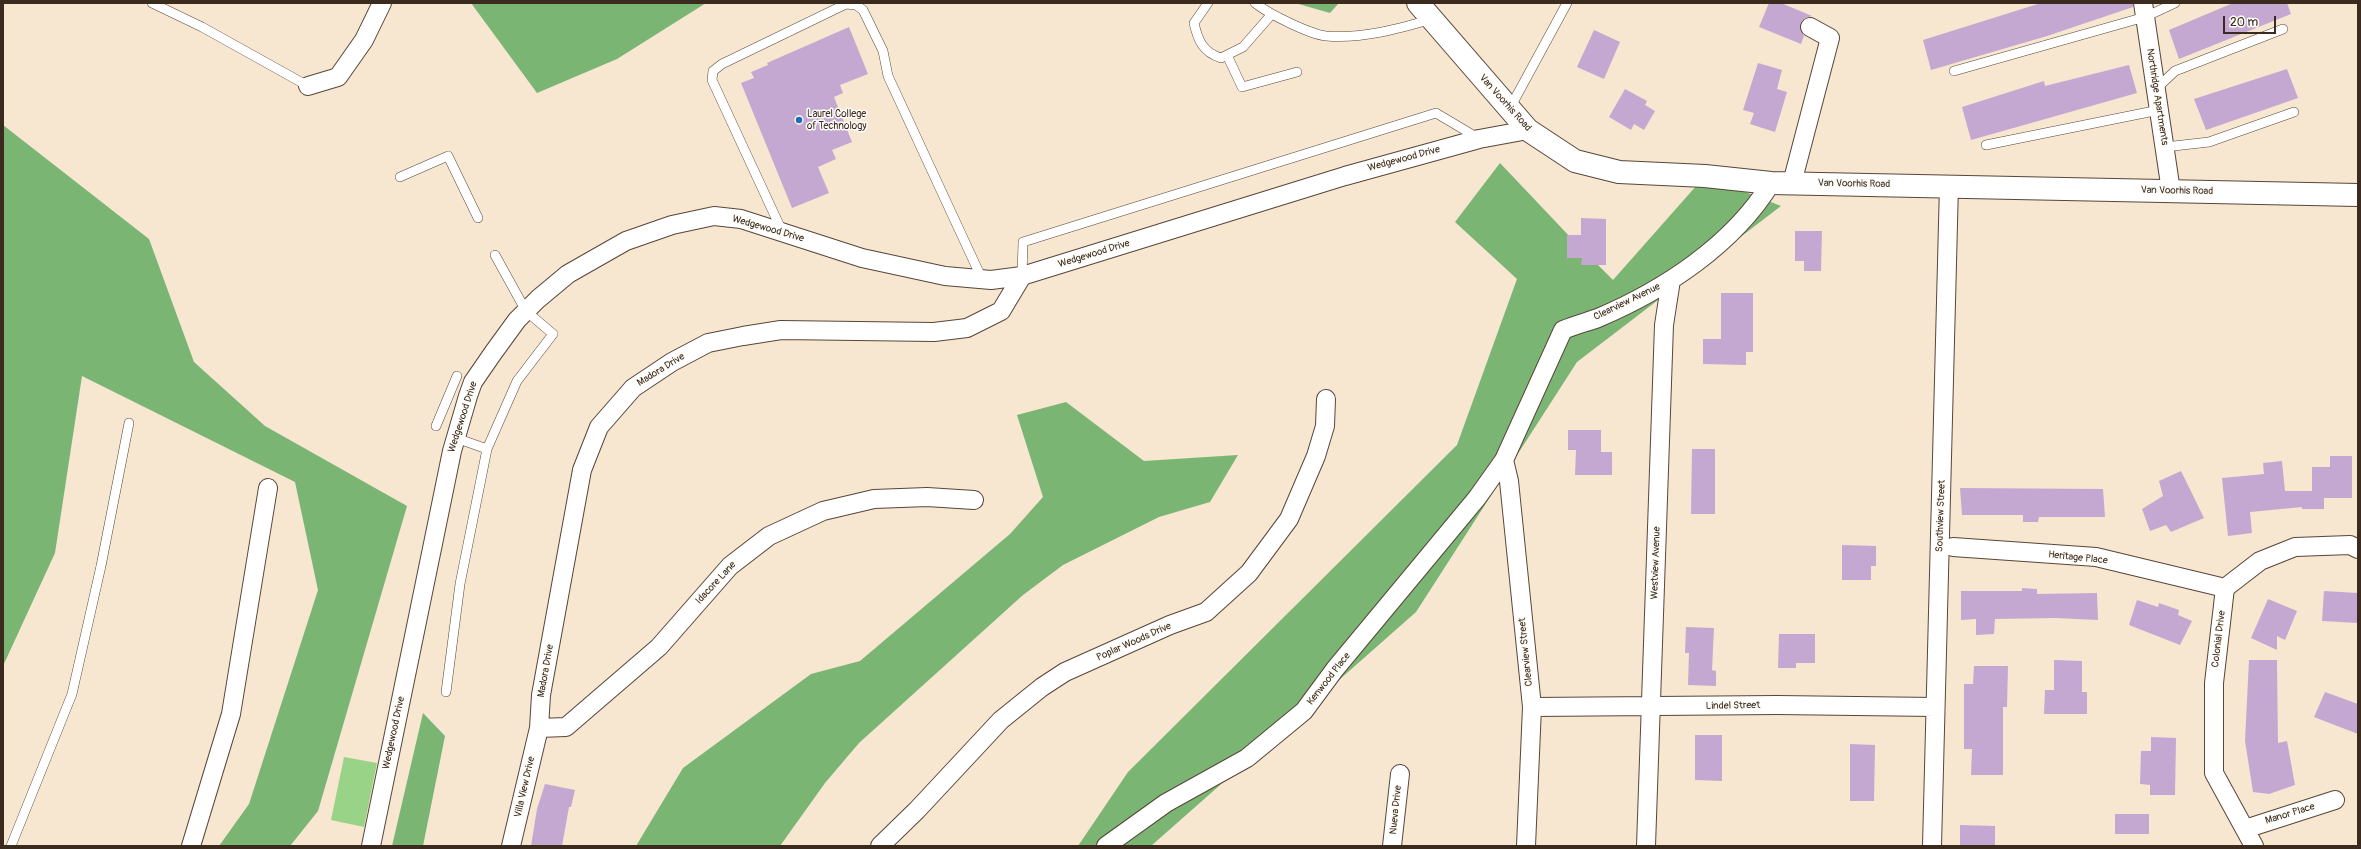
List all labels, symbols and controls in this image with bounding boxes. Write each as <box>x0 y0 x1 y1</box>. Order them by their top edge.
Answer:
scale bar <box>2225 8 2278 34</box>
text: 20 m <box>2230 15 2258 30</box>
street label: Northridge Apartments <box>2143 48 2171 146</box>
street label: Van Voorhis Road <box>1476 72 1534 134</box>
place label: Laurel College of Technology <box>807 108 867 132</box>
marker: Laurel College of Technology <box>794 115 804 125</box>
street label: Wedgewood Drive <box>1367 144 1441 174</box>
street label: Van Voorhis Road <box>1818 177 1890 191</box>
street label: Van Voorhis Road <box>2141 184 2213 198</box>
street label: Wedgewood Drive <box>731 213 805 245</box>
street label: Wedgewood Drive <box>1057 237 1131 271</box>
street label: Clearview Avenue <box>1592 281 1662 323</box>
street label: Madora Drive <box>635 351 687 389</box>
street label: Wedgewood Drive <box>446 380 480 454</box>
street label: Southview Street <box>1934 480 1948 552</box>
street label: Westview Avenue <box>1649 526 1663 600</box>
street label: Heritage Place <box>2048 549 2108 567</box>
street label: Idacore Lane <box>693 559 739 607</box>
street label: Colonial Drive <box>2210 610 2228 668</box>
street label: Clearview Street <box>1516 617 1536 687</box>
street label: Poplar Woods Drive <box>1095 620 1173 664</box>
street label: Madora Drive <box>535 644 557 698</box>
street label: Kenwood Place <box>1305 650 1353 708</box>
street label: Wedgewood Drive <box>380 695 408 771</box>
street label: Lindel Street <box>1706 700 1760 712</box>
street label: Villa View Drive <box>512 755 538 819</box>
street label: Nueva Drive <box>1387 785 1405 835</box>
street label: Manor Place <box>2264 801 2316 827</box>

